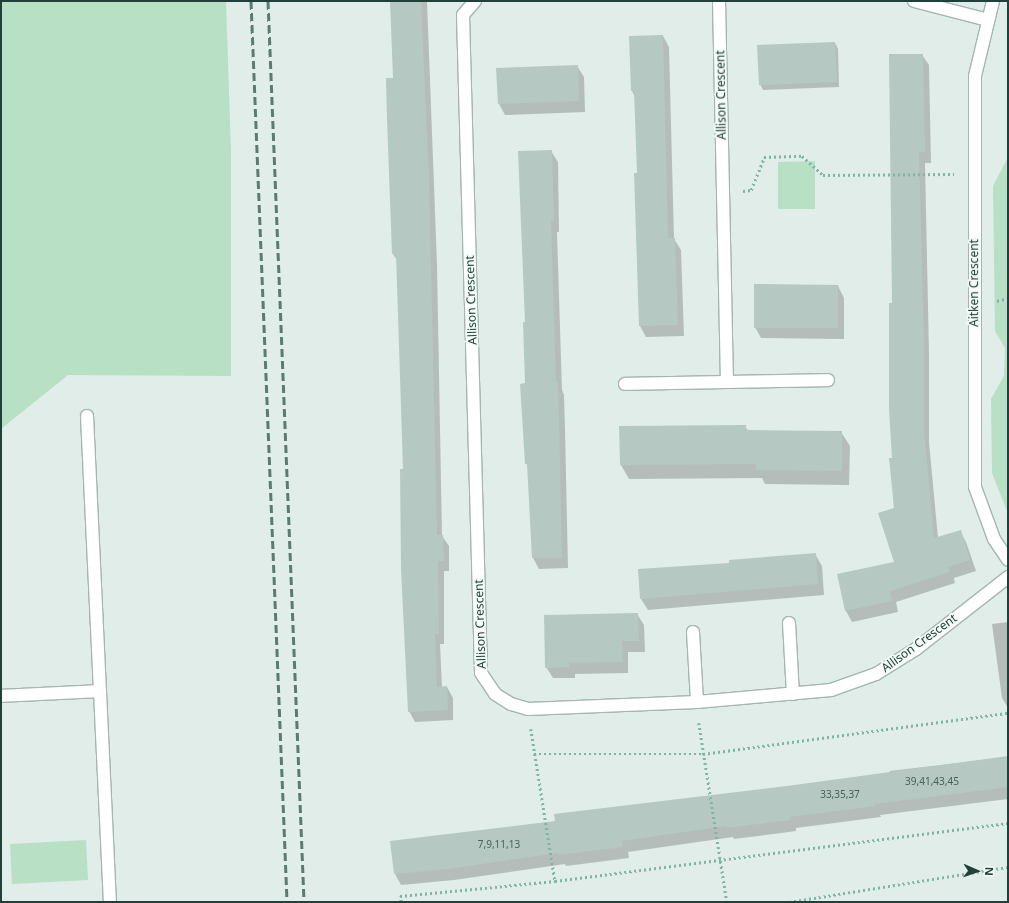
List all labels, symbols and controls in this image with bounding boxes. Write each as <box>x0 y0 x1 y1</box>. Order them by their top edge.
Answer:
street label: Allison Crescent <box>713 50 729 140</box>
street label: Aitken Crescent <box>967 239 981 327</box>
street label: Allison Crescent <box>462 255 480 345</box>
street label: Allison Crescent <box>471 579 489 669</box>
street label: Allison Crescent <box>879 611 959 675</box>
house number: 39,41,43,45 <box>905 776 959 788</box>
house number: 33,35,37 <box>820 789 860 801</box>
house number: 7,9,11,13 <box>478 839 520 851</box>
north arrow <box>957 851 997 891</box>
text: N <box>982 867 997 876</box>

